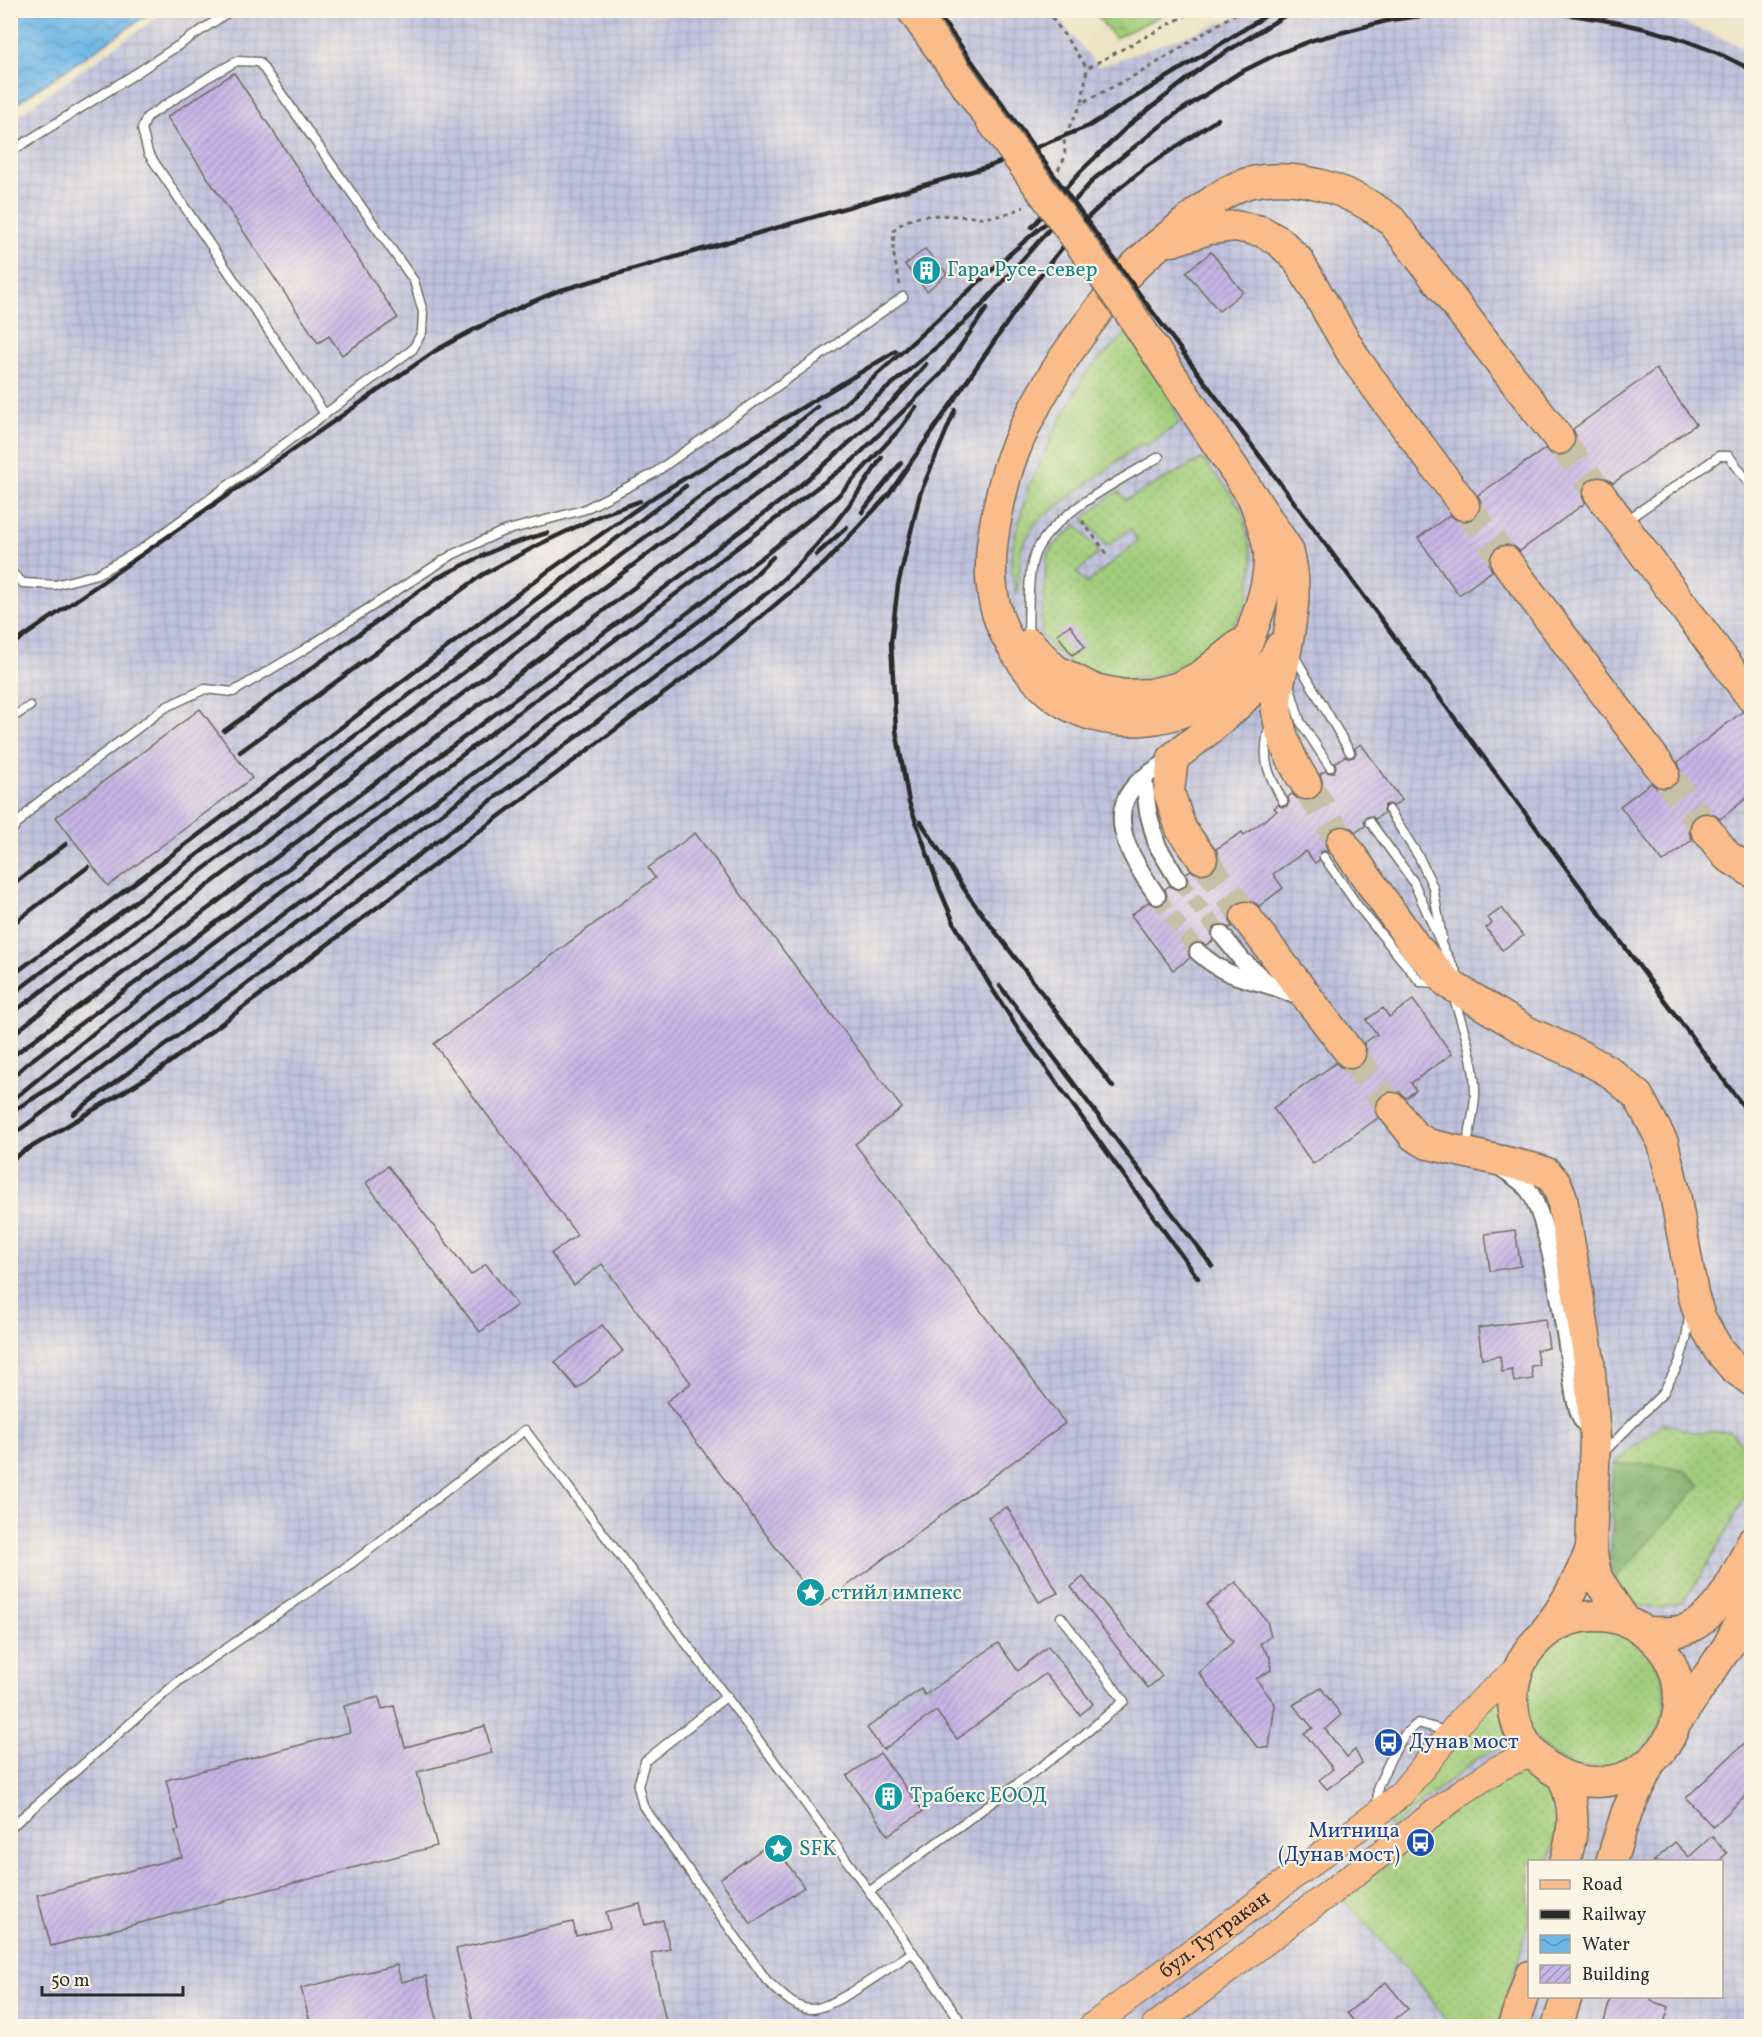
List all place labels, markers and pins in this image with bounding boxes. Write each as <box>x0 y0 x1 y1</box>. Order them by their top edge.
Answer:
building icon: Гара Русе-север <box>910 254 942 286</box>
place label: Гара Русе-север <box>947 256 1098 285</box>
place icon: стийл импекс <box>794 1577 826 1609</box>
place label: стийл импекс <box>831 1579 962 1608</box>
bus stop icon: Дунав мост <box>1372 1726 1404 1758</box>
place label: Дунав мост <box>1409 1728 1519 1757</box>
building icon: Трабекс ЕООД <box>873 1780 905 1812</box>
place label: Трабекс ЕООД <box>910 1782 1047 1811</box>
place label: Митница (Дунав мост) <box>1278 1817 1400 1870</box>
bus stop icon: Митница (Дунав мост) <box>1405 1827 1437 1859</box>
place icon: SFK <box>762 1833 794 1865</box>
place label: SFK <box>799 1835 837 1864</box>

